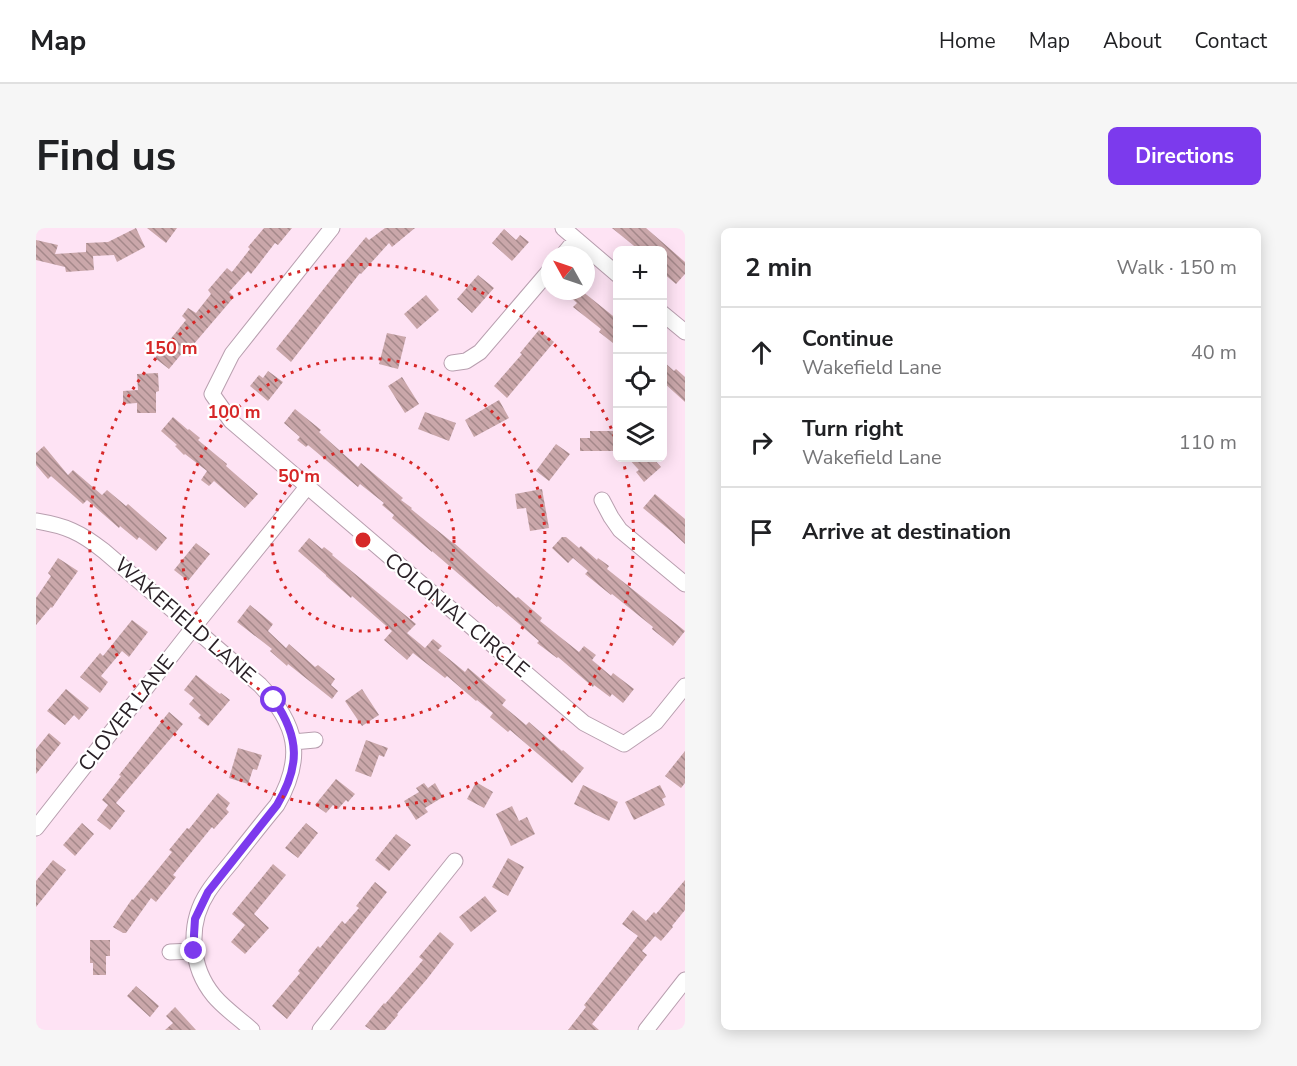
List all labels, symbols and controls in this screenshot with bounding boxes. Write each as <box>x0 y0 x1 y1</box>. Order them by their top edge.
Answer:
text: Map <box>30 22 86 60</box>
text: Home <box>939 27 996 55</box>
text: Map <box>1029 27 1070 55</box>
text: About <box>1103 27 1161 55</box>
text: Contact <box>1194 27 1267 55</box>
button: Directions <box>1108 127 1261 185</box>
text: Find us <box>36 128 176 185</box>
north arrow <box>541 246 595 300</box>
map controls <box>613 246 667 462</box>
button: + <box>613 246 667 300</box>
text: 2 min <box>745 250 812 285</box>
text: Walk · 150 m <box>1117 254 1237 281</box>
button: − <box>613 300 667 354</box>
text: Continue <box>802 324 893 354</box>
text: 150 m <box>144 336 198 360</box>
icon: ahead <box>745 336 778 369</box>
text: 40 m <box>1191 339 1237 366</box>
button: locate <box>613 354 667 408</box>
text: Wakefield Lane <box>802 354 942 381</box>
text: 100 m <box>207 400 261 424</box>
button: layers <box>613 408 667 462</box>
text: Turn right <box>802 414 903 444</box>
icon: right <box>745 426 778 459</box>
text: 110 m <box>1179 429 1237 456</box>
text: Wakefield Lane <box>802 444 942 471</box>
text: 50 m <box>278 464 320 488</box>
icon: arrive <box>745 516 778 549</box>
text: Arrive at destination <box>802 517 1011 547</box>
centre of rings <box>353 530 373 550</box>
street label: COLONIAL CIRCLE <box>379 546 535 684</box>
street label: WAKEFIELD LANE <box>109 551 261 689</box>
street label: CLOVER LANE <box>72 649 180 777</box>
route start <box>260 686 286 712</box>
route end <box>180 937 206 963</box>

